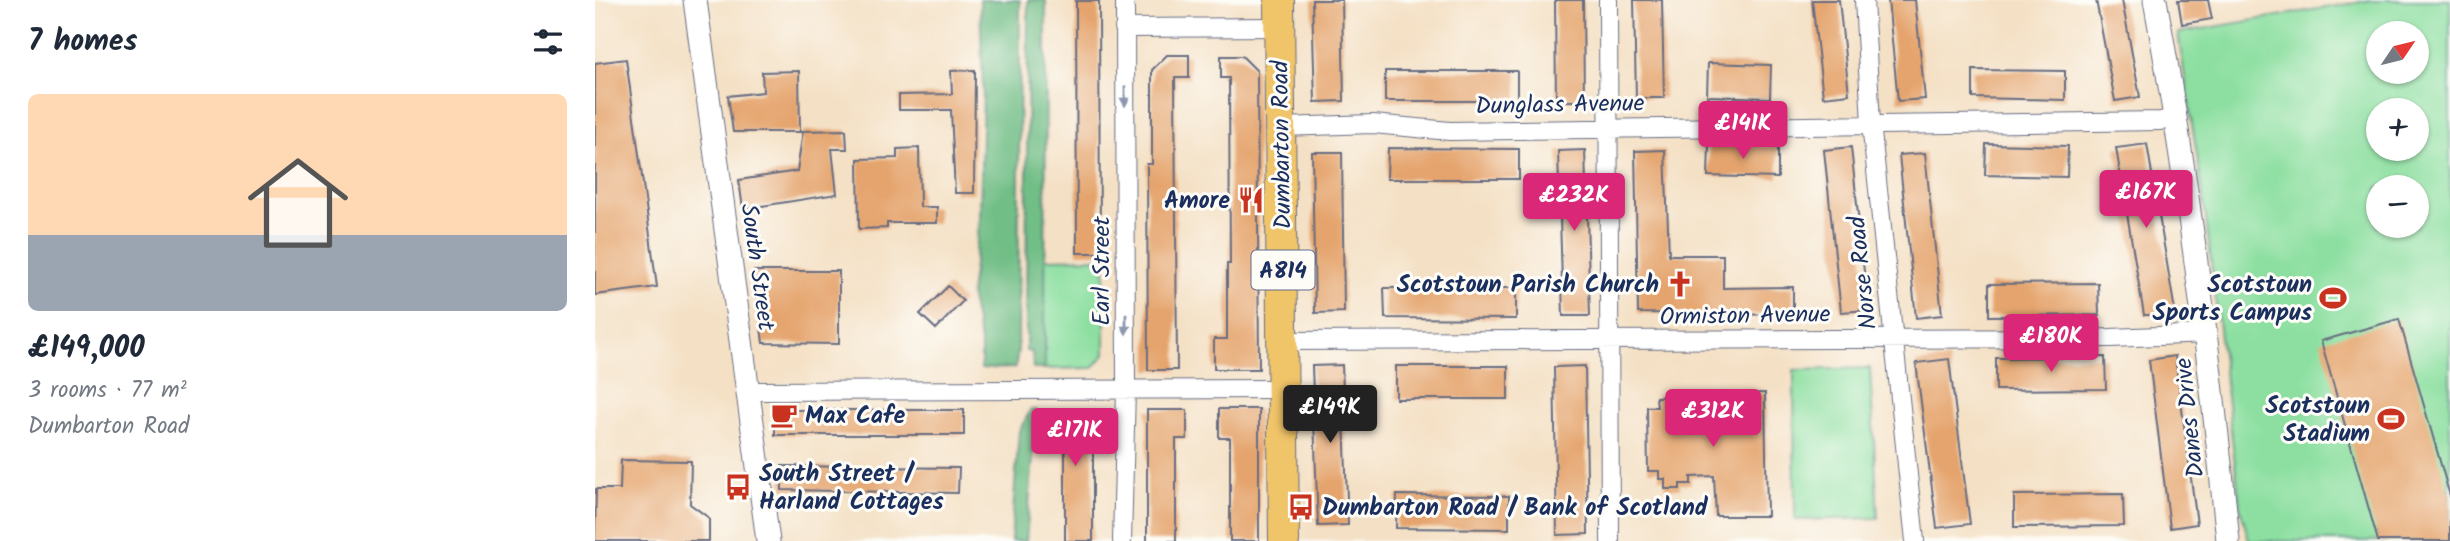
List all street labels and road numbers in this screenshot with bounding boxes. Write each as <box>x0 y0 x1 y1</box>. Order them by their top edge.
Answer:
street label: Dumbarton Road <box>1262 59 1303 230</box>
street label: Dunglass Avenue <box>1475 85 1645 126</box>
street label: South Street <box>728 201 785 334</box>
street label: Norse Road <box>1838 213 1889 331</box>
street label: Earl Street <box>1083 215 1122 326</box>
road number: A814 <box>1251 250 1315 290</box>
street label: Ormiston Avenue <box>1659 296 1831 337</box>
street label: Danes Drive <box>2165 356 2216 480</box>

